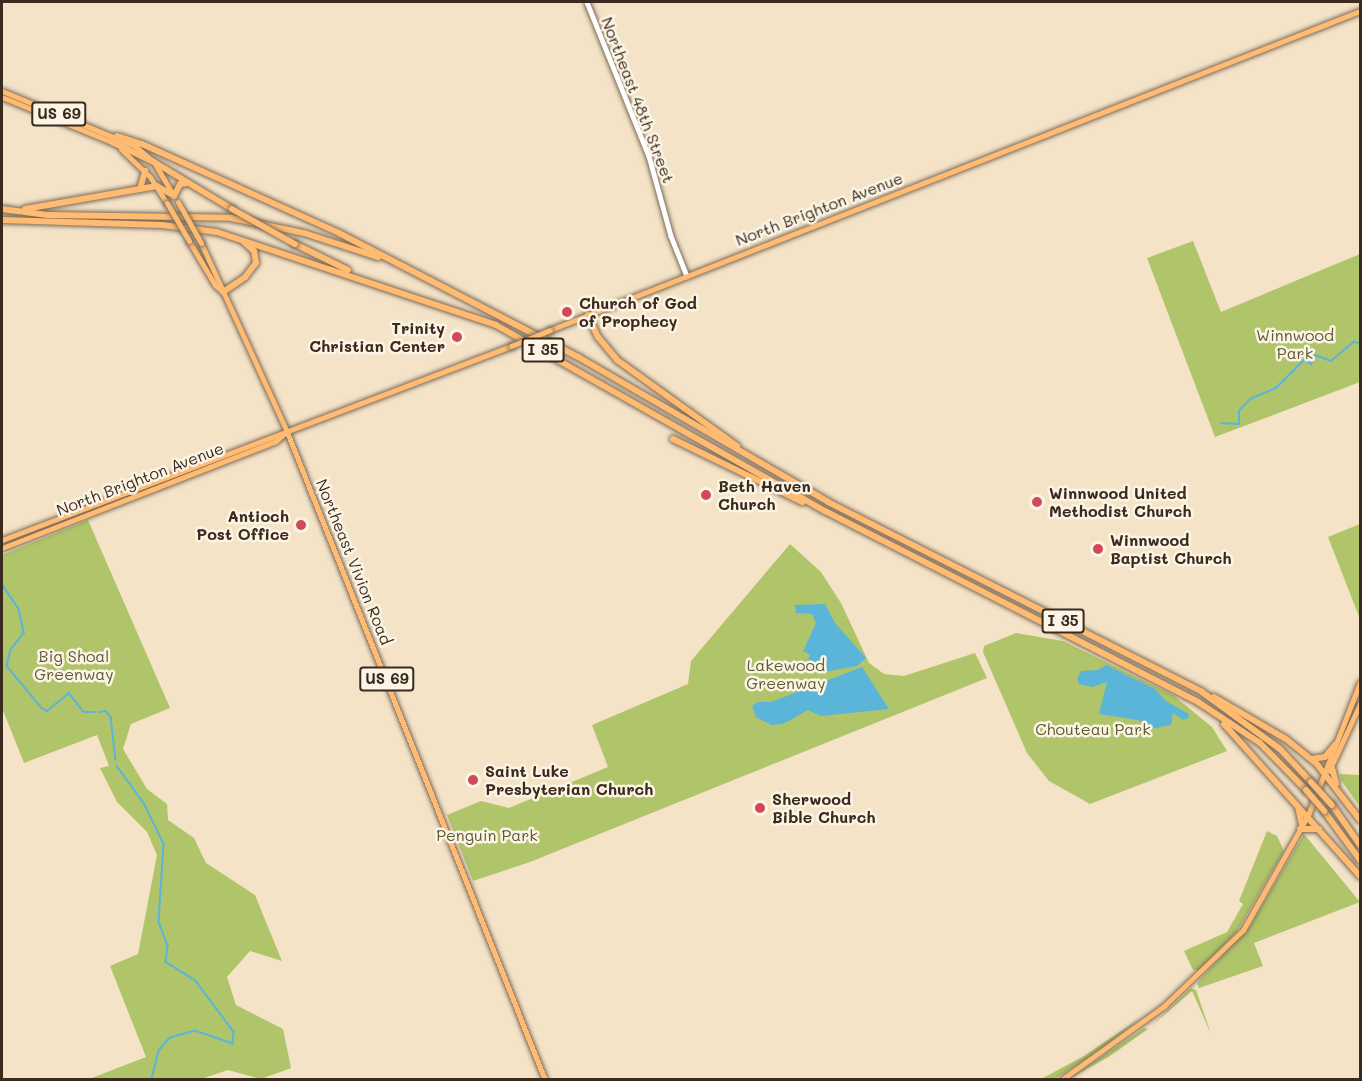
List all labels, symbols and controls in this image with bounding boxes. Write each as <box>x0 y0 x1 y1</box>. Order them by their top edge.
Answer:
street label: Northeast 48th Street <box>597 14 679 186</box>
road number: US 69 <box>31 102 88 126</box>
street label: North Brighton Avenue <box>733 168 905 250</box>
place label: Church of God of Prophecy <box>579 293 697 331</box>
marker: Church of God of Prophecy <box>560 305 574 319</box>
place label: Trinity Christian Center <box>309 318 445 356</box>
park label: Winnwood Park <box>1256 325 1334 363</box>
marker: Trinity Christian Center <box>450 330 464 344</box>
road number: I 35 <box>520 338 566 362</box>
street label: North Brighton Avenue <box>54 438 226 520</box>
street label: Northeast Vivion Road <box>312 476 396 648</box>
place label: Beth Haven Church <box>718 476 811 514</box>
place label: Winnwood United Methodist Church <box>1049 483 1192 521</box>
marker: Beth Haven Church <box>699 488 713 502</box>
marker: Winnwood United Methodist Church <box>1030 495 1044 509</box>
place label: Antioch Post Office <box>196 506 289 544</box>
marker: Antioch Post Office <box>294 518 308 532</box>
place label: Winnwood Baptist Church <box>1110 530 1232 568</box>
marker: Winnwood Baptist Church <box>1091 542 1105 556</box>
road number: I 35 <box>1040 609 1086 633</box>
park label: Big Shoal Greenway <box>34 646 114 684</box>
park label: Lakewood Greenway <box>746 655 826 693</box>
road number: US 69 <box>358 667 416 691</box>
park label: Chouteau Park <box>1035 719 1151 739</box>
place label: Saint Luke Presbyterian Church <box>485 761 653 799</box>
marker: Saint Luke Presbyterian Church <box>466 773 480 787</box>
place label: Sherwood Bible Church <box>772 789 876 827</box>
marker: Sherwood Bible Church <box>753 801 767 815</box>
park label: Penguin Park <box>436 825 538 845</box>

